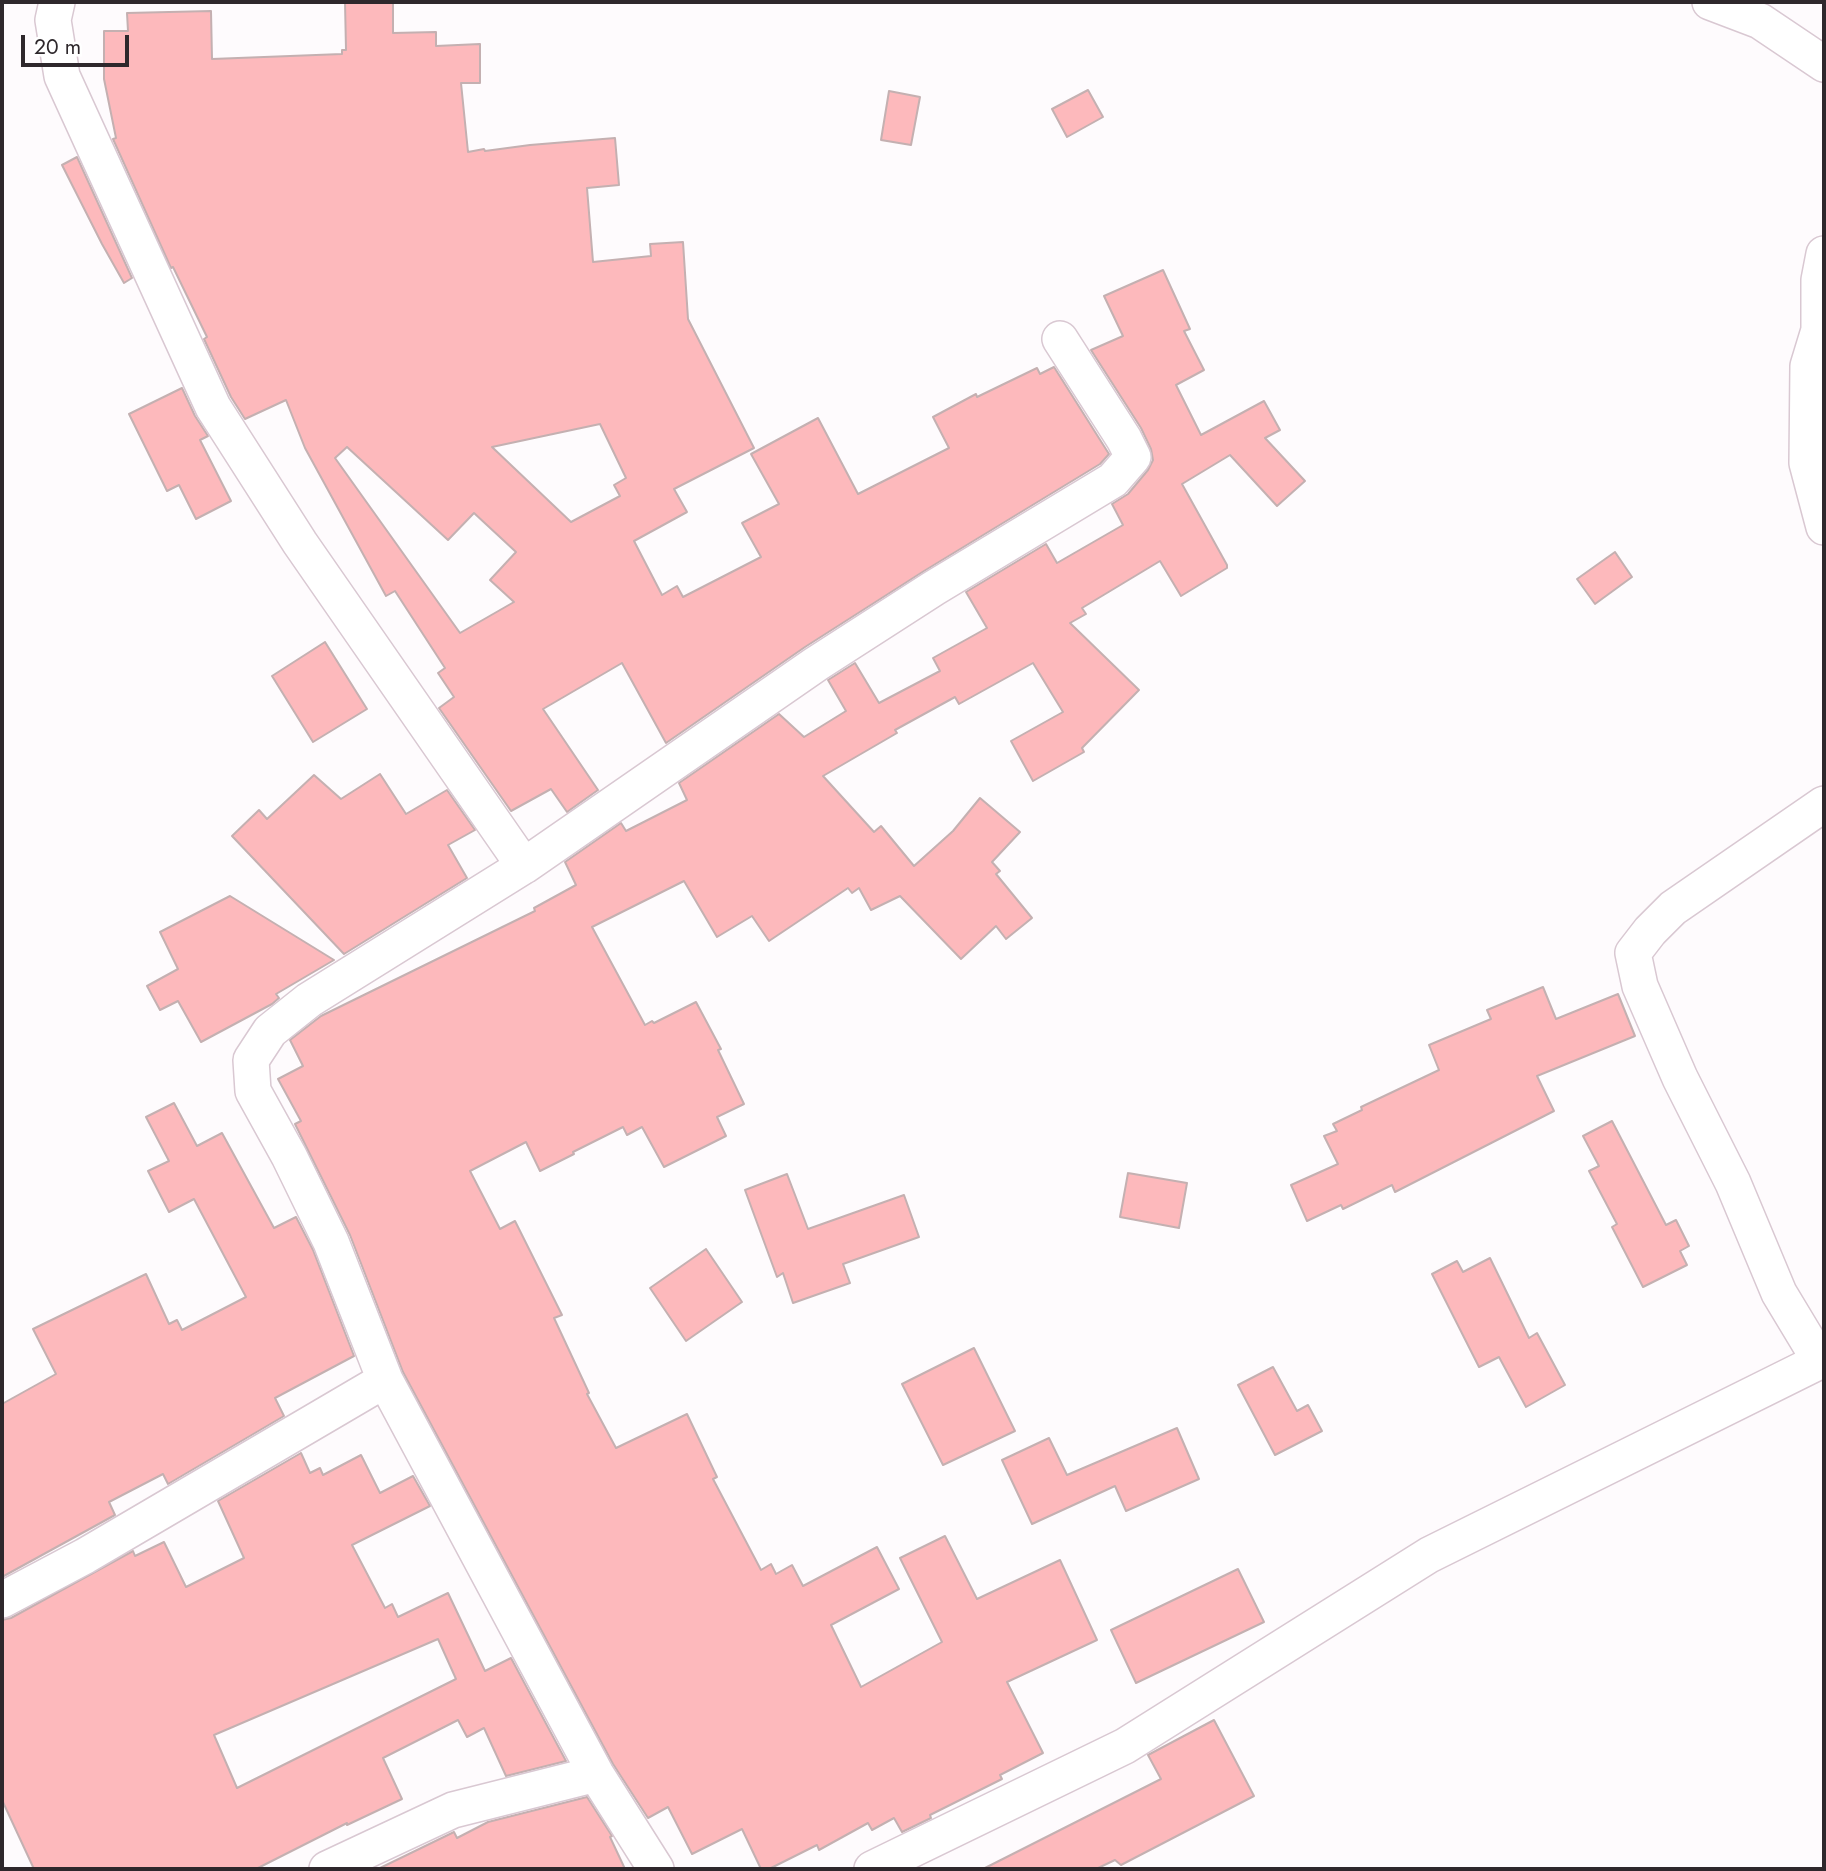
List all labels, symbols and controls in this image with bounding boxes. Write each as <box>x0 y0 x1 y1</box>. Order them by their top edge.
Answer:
scale bar <box>24 21 133 65</box>
text: 20 m <box>34 32 81 62</box>

